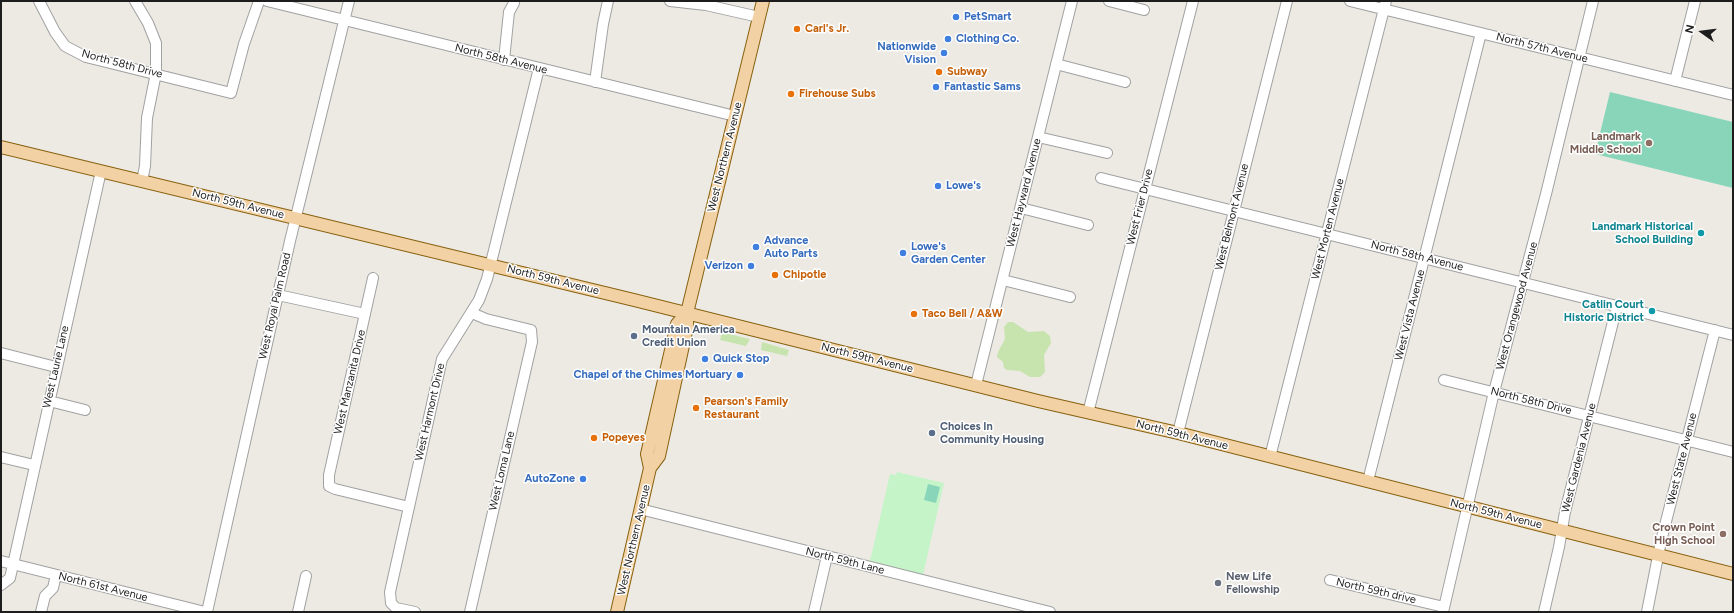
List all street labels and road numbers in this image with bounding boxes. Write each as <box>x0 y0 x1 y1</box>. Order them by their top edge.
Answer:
street label: North 57th Avenue <box>1495 30 1589 66</box>
street label: North 58th Avenue <box>453 41 549 77</box>
street label: North 58th Drive <box>80 47 164 81</box>
street label: West Northern Avenue <box>705 101 745 213</box>
street label: West Hayward Avenue <box>1004 137 1044 249</box>
street label: West Belmont Avenue <box>1212 162 1252 272</box>
street label: West Frier Drive <box>1124 167 1156 247</box>
street label: West Morten Avenue <box>1309 177 1347 281</box>
street label: North 59th Avenue <box>191 186 285 222</box>
street label: North 58th Avenue <box>1369 238 1465 274</box>
street label: West Orangewood Avenue <box>1494 241 1540 371</box>
street label: West Royal Palm Road <box>256 251 294 361</box>
street label: North 59th Avenue <box>506 262 600 298</box>
street label: West Vista Avenue <box>1392 268 1428 362</box>
street label: West Laurie Lane <box>40 325 72 409</box>
street label: West Manzanita Drive <box>332 328 368 436</box>
street label: North 59th Avenue <box>820 340 914 376</box>
street label: West Harmont Drive <box>412 362 448 462</box>
street label: North 58th Drive <box>1489 385 1573 417</box>
street label: West Gardenia Avenue <box>1559 402 1599 514</box>
street label: West State Avenue <box>1664 411 1700 507</box>
street label: North 59th Avenue <box>1135 417 1229 453</box>
street label: West Loma Lane <box>486 430 518 512</box>
street label: West Northern Avenue <box>615 484 653 596</box>
street label: North 59th Avenue <box>1449 496 1543 532</box>
street label: North 59th Lane <box>804 545 886 577</box>
street label: North 61st Avenue <box>57 570 149 604</box>
street label: North 59th drive <box>1335 575 1417 607</box>

